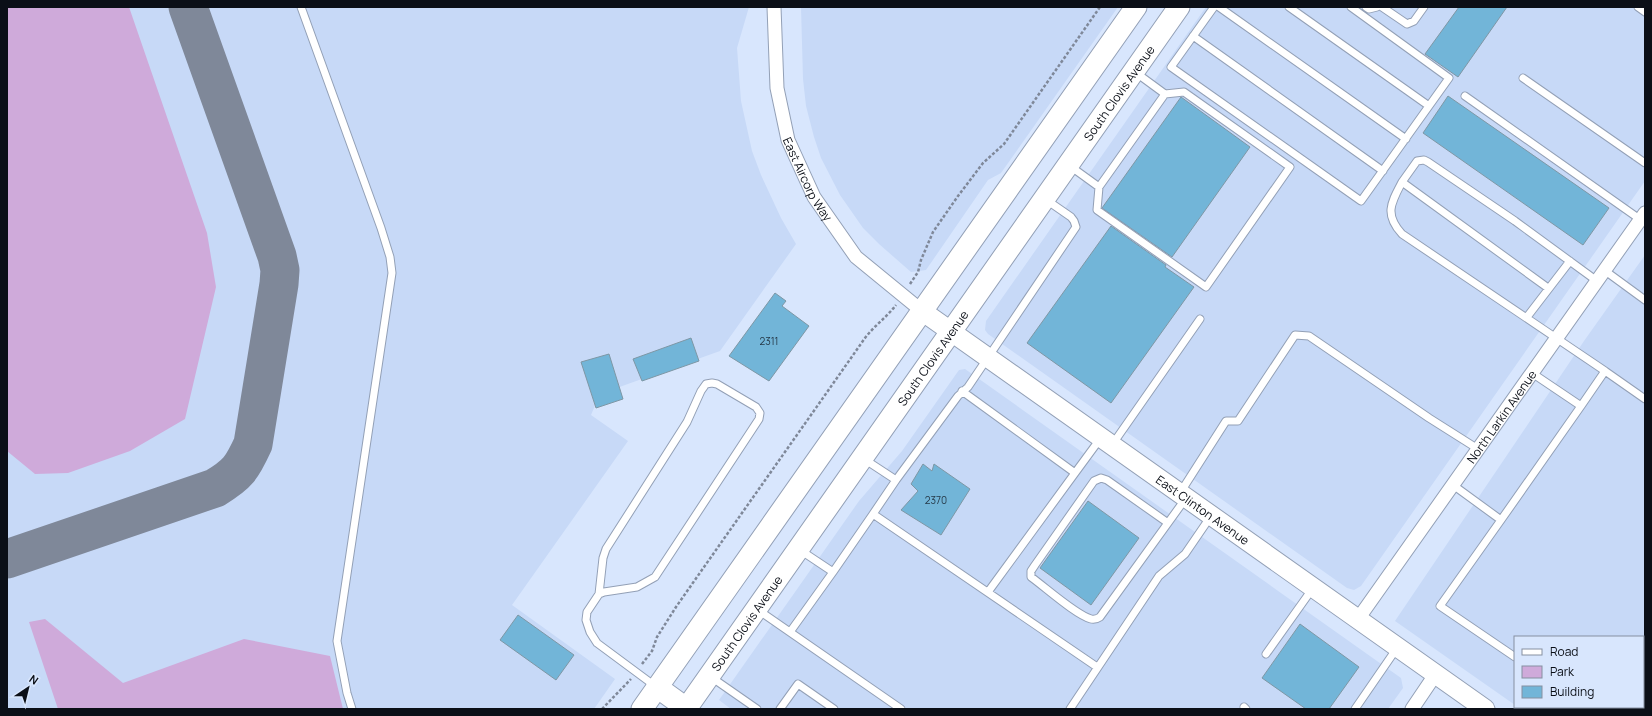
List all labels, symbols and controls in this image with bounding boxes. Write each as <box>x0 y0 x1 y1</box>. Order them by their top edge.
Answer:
street label: South Clovis Avenue <box>1079 42 1158 144</box>
street label: East Aircorp Way <box>779 134 837 225</box>
street label: South Clovis Avenue <box>893 307 972 409</box>
house number: 2311 <box>759 334 779 348</box>
street label: North Larkin Avenue <box>1462 366 1540 467</box>
street label: East Clinton Avenue <box>1153 471 1253 548</box>
house number: 2370 <box>925 493 947 507</box>
street label: South Clovis Avenue <box>707 572 786 674</box>
legend <box>1514 636 1644 708</box>
text: Road <box>1550 643 1578 660</box>
text: Park <box>1550 663 1575 680</box>
north arrow <box>8 668 48 708</box>
text: N <box>26 671 42 688</box>
text: Building <box>1550 683 1594 700</box>

